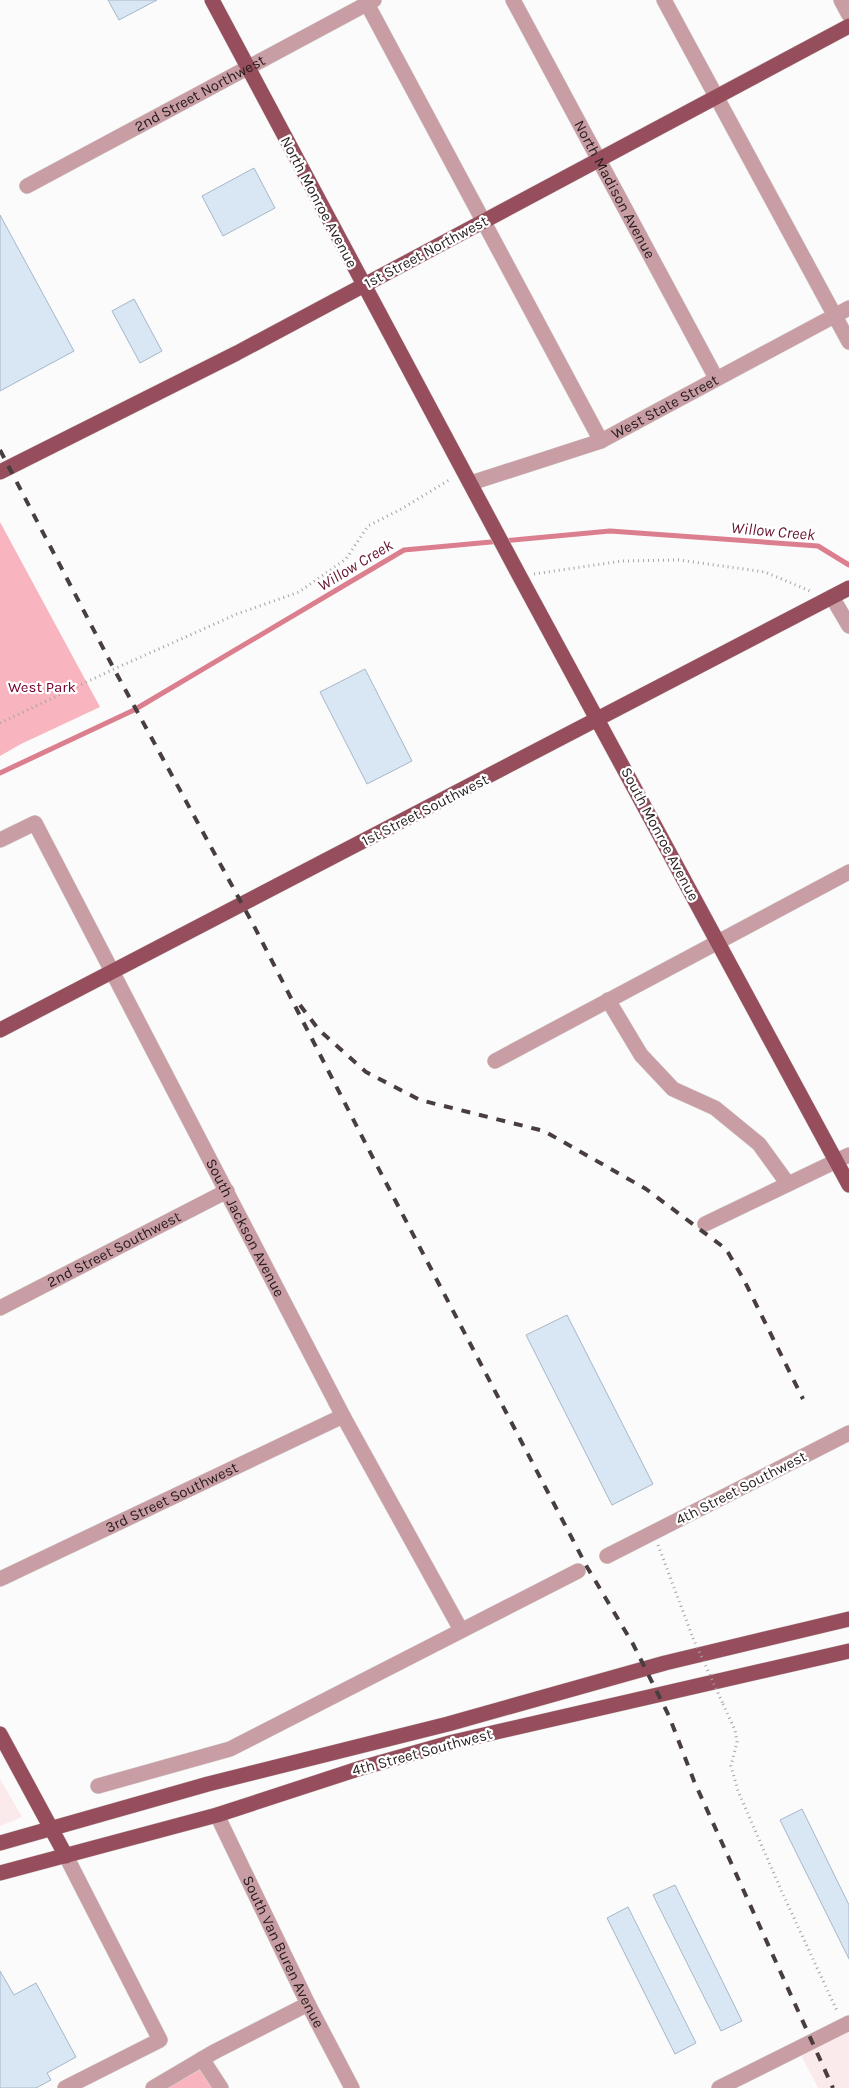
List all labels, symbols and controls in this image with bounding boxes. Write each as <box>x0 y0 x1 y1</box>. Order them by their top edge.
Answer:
street label: 2nd Street Northwest <box>131 51 269 136</box>
street label: North Madison Avenue <box>570 117 659 262</box>
street label: North Monroe Avenue <box>277 133 361 271</box>
street label: 1st Street Northwest <box>361 212 491 292</box>
street label: West State Street <box>608 371 722 443</box>
water label: Willow Creek <box>730 518 817 544</box>
water label: Willow Creek <box>314 535 397 595</box>
park label: West Park <box>8 678 76 696</box>
street label: South Monroe Avenue <box>617 764 703 904</box>
street label: 1st Street Southwest <box>359 770 492 850</box>
street label: South Jackson Avenue <box>202 1156 289 1300</box>
street label: 2nd Street Southwest <box>44 1207 184 1291</box>
street label: 4th Street Southwest <box>673 1447 810 1529</box>
street label: 3rd Street Southwest <box>102 1458 241 1537</box>
street label: 4th Street Southwest <box>350 1725 494 1779</box>
street label: South Van Buren Avenue <box>239 1873 328 2031</box>

